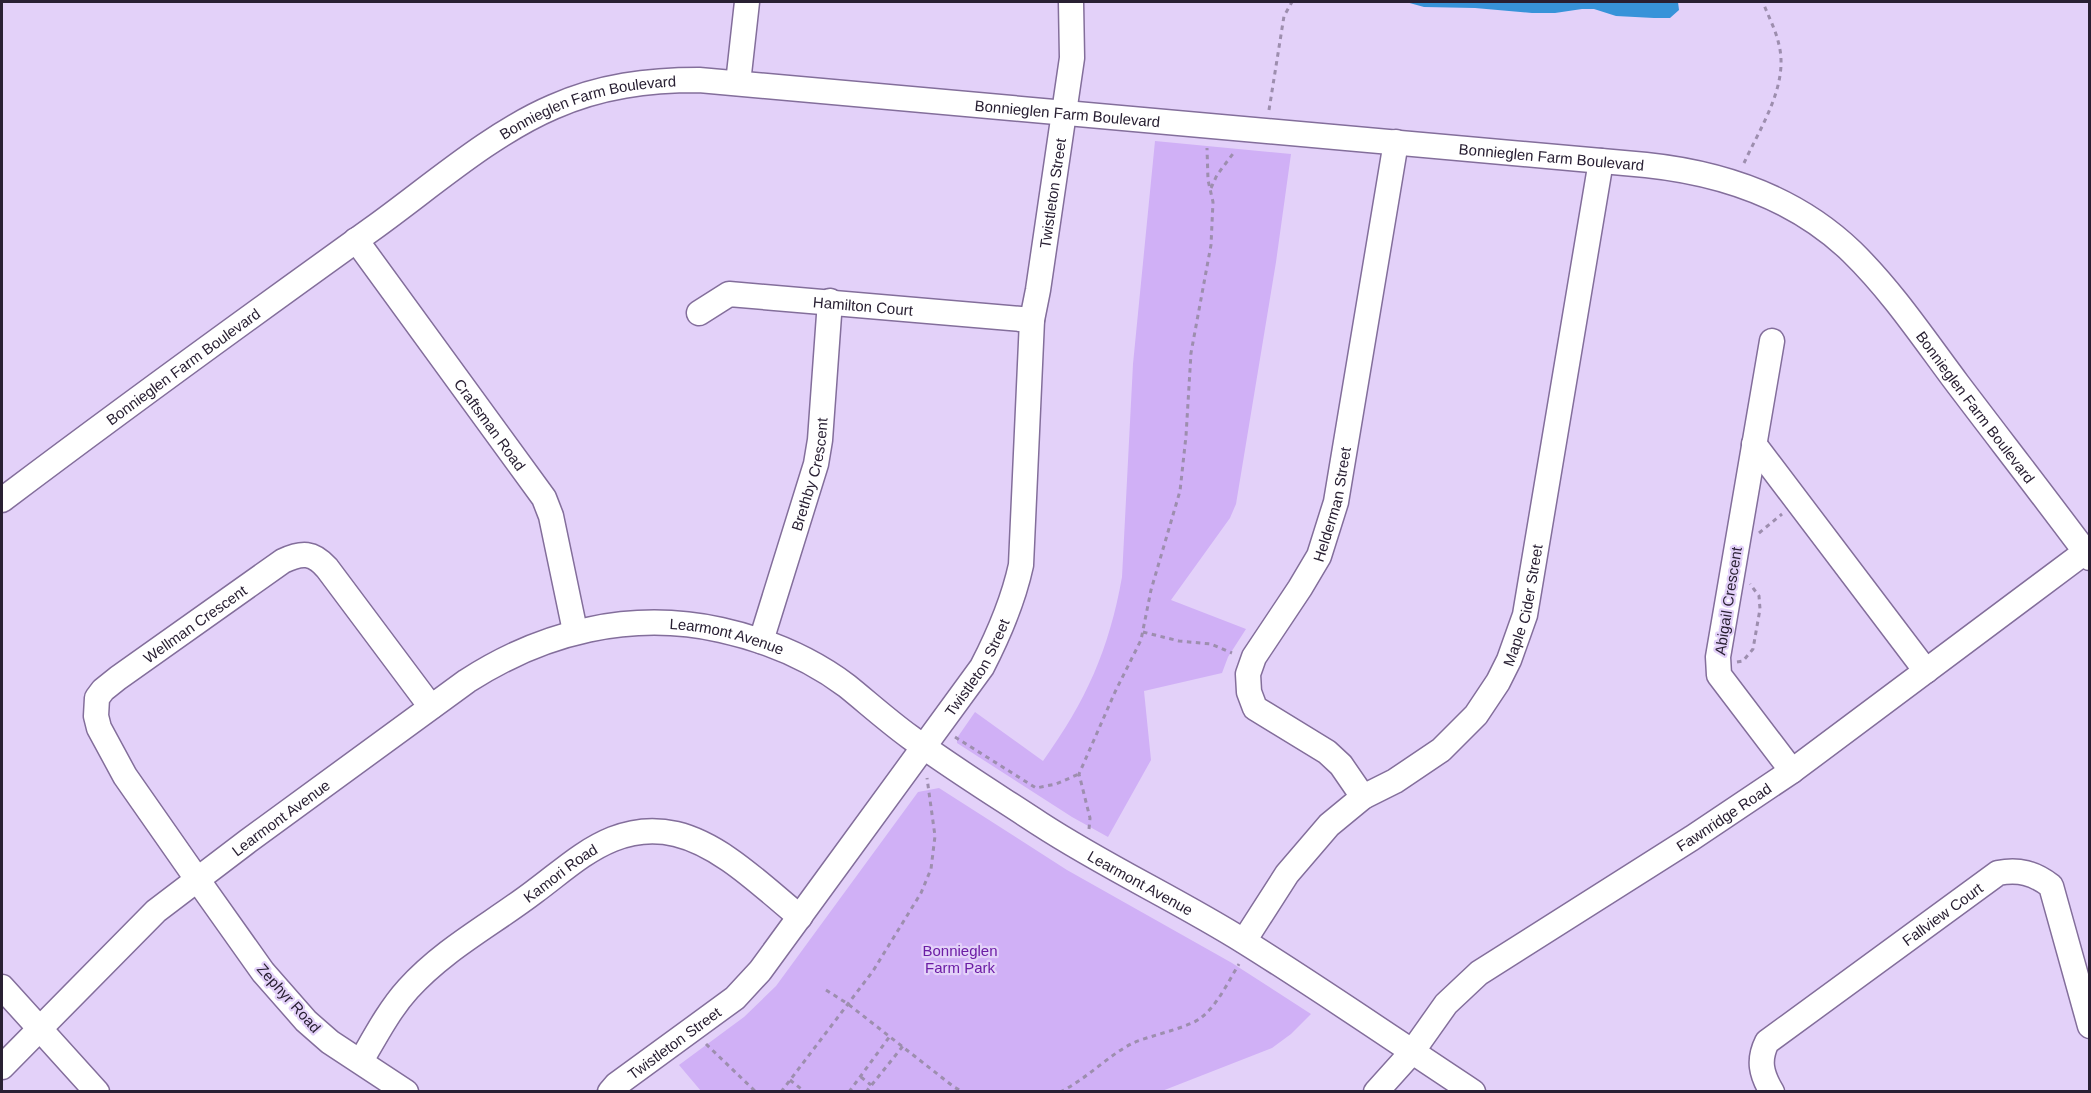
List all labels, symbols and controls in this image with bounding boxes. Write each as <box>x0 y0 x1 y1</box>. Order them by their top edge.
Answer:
street label: Bonnieglen Farm Boulevard <box>496 72 676 142</box>
street label: Bonnieglen Farm Boulevard <box>974 96 1161 130</box>
street label: Twistleton Street <box>1036 136 1069 249</box>
street label: Bonnieglen Farm Boulevard <box>1458 140 1645 173</box>
street label: Hamilton Court <box>812 293 914 318</box>
street label: Bonnieglen Farm Boulevard <box>103 304 263 428</box>
street label: Bonnieglen Farm Boulevard <box>1913 328 2039 486</box>
street label: Craftsman Road <box>451 375 529 473</box>
street label: Brethby Crescent <box>787 416 830 533</box>
street label: Helderman Street <box>1309 445 1354 564</box>
street label: Maple Cider Street <box>1499 542 1545 668</box>
street label: Abigail Crescent <box>1711 545 1745 656</box>
street label: Wellman Crescent <box>140 581 250 666</box>
street label: Learmont Avenue <box>669 615 787 658</box>
street label: Twistleton Street <box>941 615 1012 719</box>
street label: Learmont Avenue <box>228 776 333 859</box>
street label: Fawnridge Road <box>1673 779 1774 854</box>
street label: Kamori Road <box>520 840 600 906</box>
street label: Learmont Avenue <box>1085 847 1196 918</box>
street label: Fallview Court <box>1899 878 1986 949</box>
park label: Bonnieglen Farm Park <box>922 942 998 976</box>
street label: Zephyr Road <box>254 960 324 1036</box>
street label: Twistleton Street <box>624 1003 724 1082</box>

